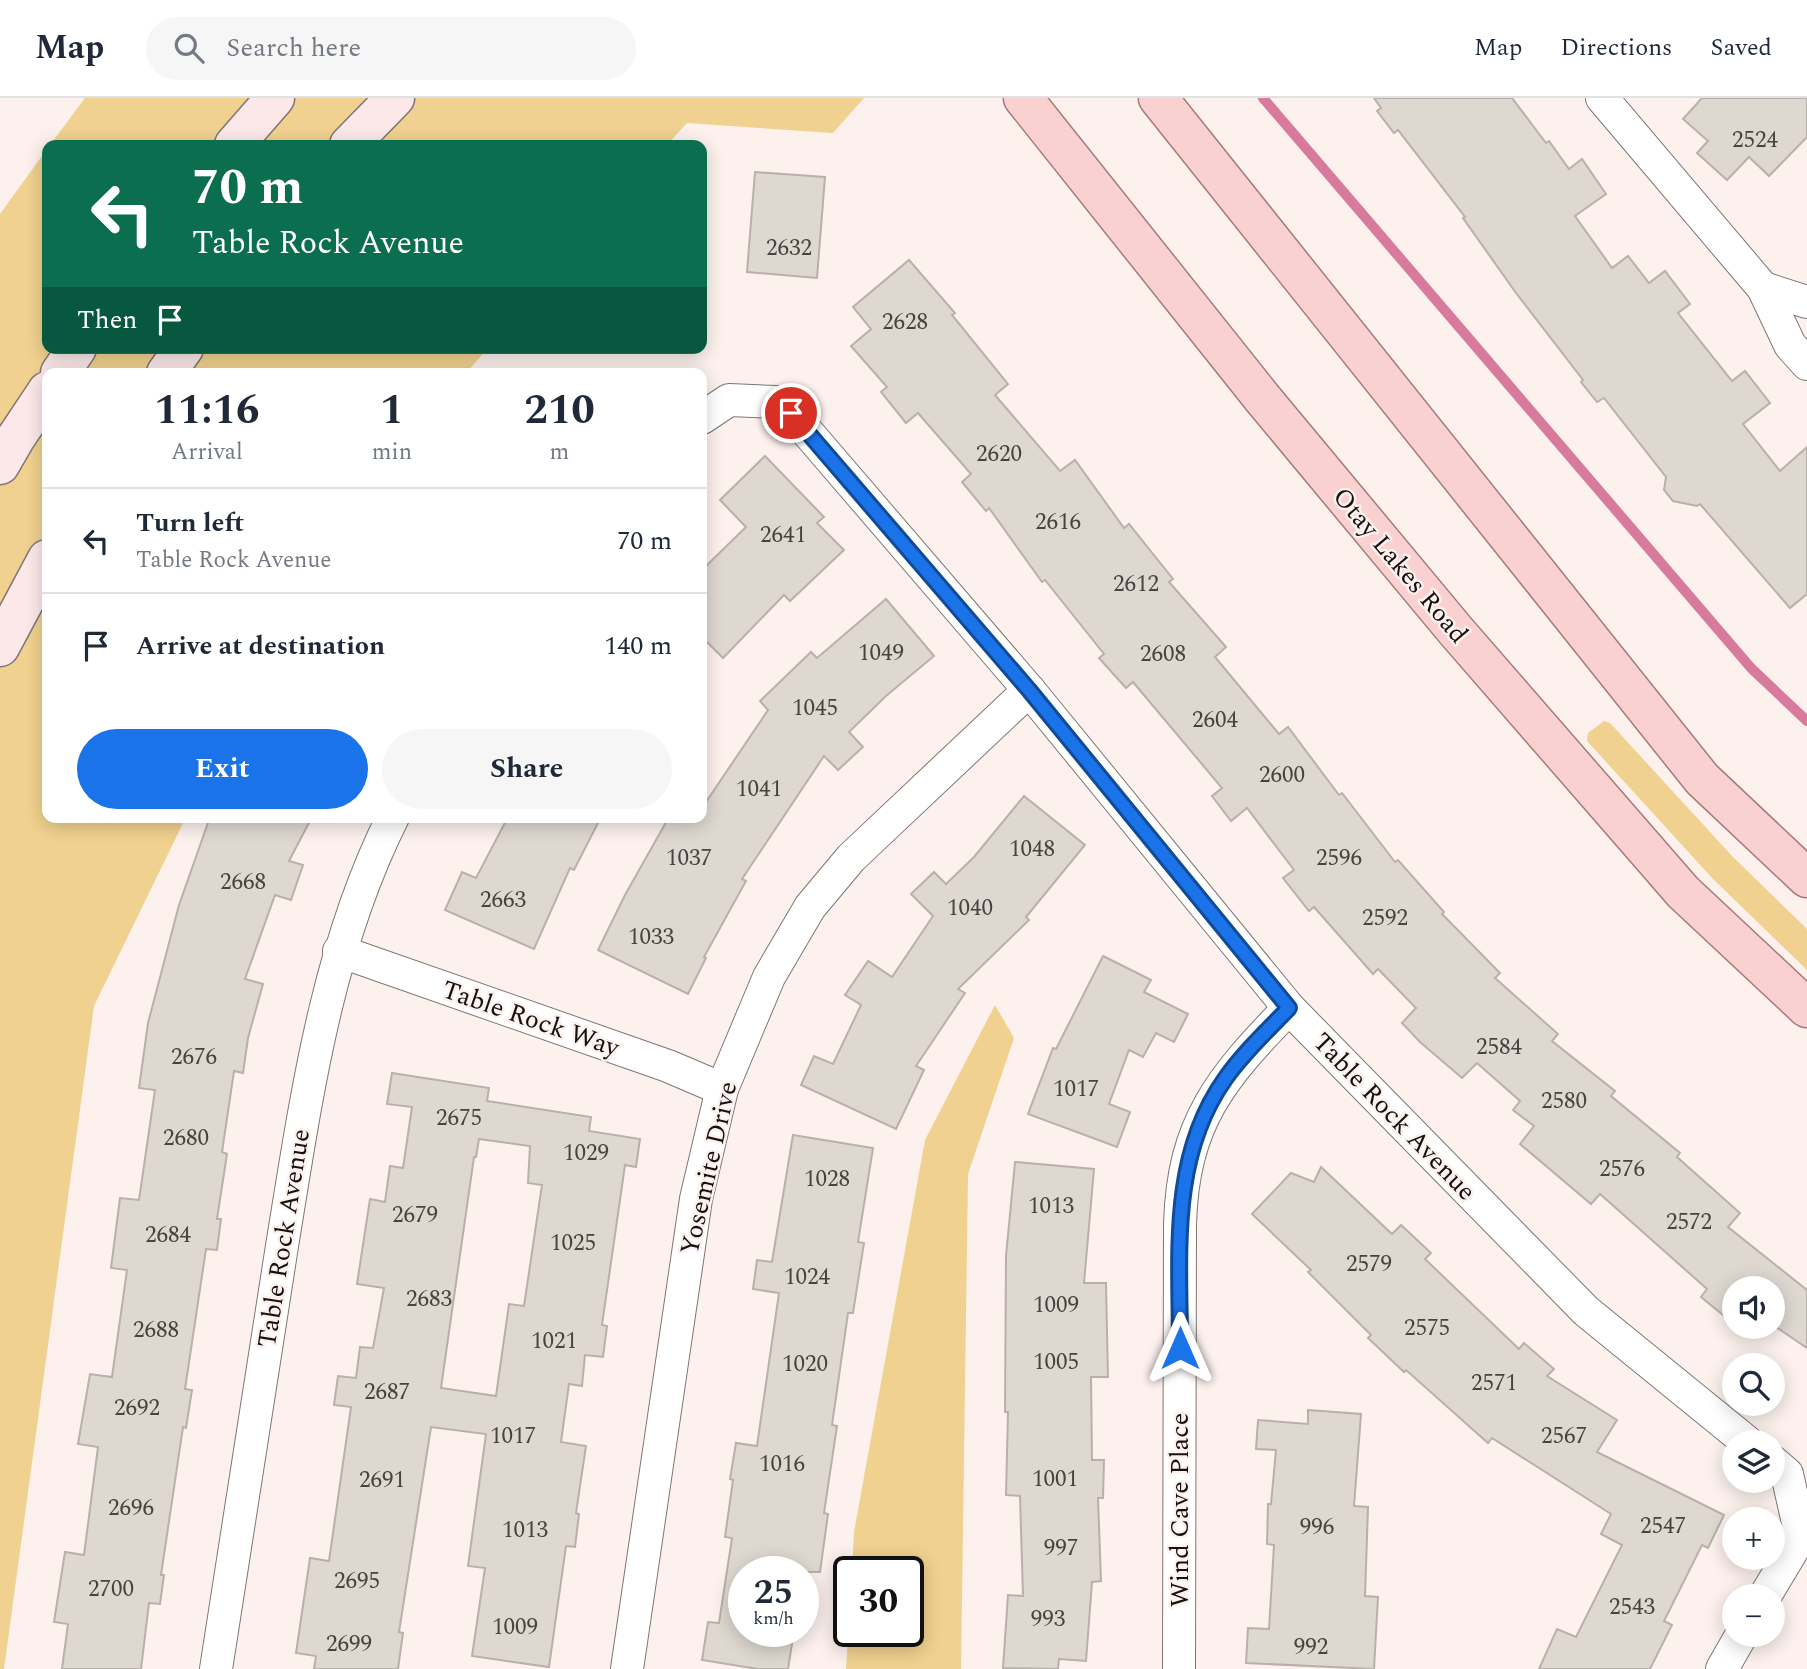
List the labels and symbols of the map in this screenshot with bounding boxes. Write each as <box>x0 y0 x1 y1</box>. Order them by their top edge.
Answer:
house number: 2524 <box>1732 123 1779 158</box>
house number: 2632 <box>766 231 812 266</box>
house number: 2628 <box>882 305 928 340</box>
pin <box>761 383 821 443</box>
house number: 2620 <box>976 437 1022 472</box>
street label: Otay Lakes Road <box>1323 479 1478 653</box>
house number: 2616 <box>1035 505 1081 540</box>
house number: 2641 <box>760 518 806 553</box>
house number: 2612 <box>1113 567 1159 602</box>
house number: 1049 <box>858 636 904 671</box>
house number: 2608 <box>1140 637 1186 672</box>
house number: 1045 <box>792 691 838 726</box>
house number: 2604 <box>1192 703 1239 738</box>
house number: 2600 <box>1259 758 1305 793</box>
house number: 1041 <box>736 772 782 807</box>
house number: 1048 <box>1009 832 1055 867</box>
house number: 1037 <box>666 841 712 876</box>
house number: 2596 <box>1316 841 1362 876</box>
house number: 2668 <box>220 865 266 900</box>
house number: 2663 <box>480 883 526 918</box>
house number: 1040 <box>947 891 993 926</box>
house number: 2592 <box>1362 901 1408 936</box>
house number: 1033 <box>628 920 674 955</box>
street label: Table Rock Way <box>437 970 626 1069</box>
street label: Table Rock Avenue <box>1303 1023 1485 1210</box>
house number: 2584 <box>1476 1030 1523 1065</box>
house number: 2676 <box>171 1040 217 1075</box>
house number: 1017 <box>1053 1072 1099 1107</box>
street label: Yosemite Drive <box>670 1077 748 1259</box>
house number: 2580 <box>1541 1084 1587 1119</box>
house number: 2675 <box>436 1101 482 1136</box>
house number: 2680 <box>163 1121 209 1156</box>
street label: Table Rock Avenue <box>247 1126 321 1350</box>
house number: 1029 <box>563 1136 609 1171</box>
house number: 2576 <box>1599 1152 1645 1187</box>
house number: 1028 <box>804 1162 850 1197</box>
house number: 1013 <box>1028 1189 1074 1224</box>
house number: 2679 <box>392 1198 438 1233</box>
house number: 2572 <box>1666 1205 1712 1240</box>
house number: 2684 <box>145 1218 192 1253</box>
house number: 1025 <box>550 1226 596 1261</box>
house number: 2579 <box>1346 1247 1392 1282</box>
house number: 1024 <box>784 1260 831 1295</box>
house number: 2683 <box>406 1282 452 1317</box>
house number: 1009 <box>1033 1288 1079 1323</box>
position arrow <box>1143 1311 1217 1385</box>
house number: 2575 <box>1404 1311 1450 1346</box>
house number: 2688 <box>133 1313 179 1348</box>
house number: 1021 <box>531 1324 577 1359</box>
house number: 1005 <box>1033 1345 1079 1380</box>
house number: 1020 <box>782 1347 828 1382</box>
house number: 2571 <box>1471 1366 1517 1401</box>
house number: 2687 <box>364 1375 410 1410</box>
house number: 2692 <box>114 1391 160 1426</box>
street label: Wind Cave Place <box>1160 1413 1200 1607</box>
house number: 1017 <box>490 1419 536 1454</box>
house number: 2567 <box>1541 1419 1587 1454</box>
house number: 1016 <box>759 1447 805 1482</box>
house number: 1001 <box>1032 1462 1078 1497</box>
house number: 2691 <box>359 1463 405 1498</box>
house number: 2696 <box>108 1491 154 1526</box>
house number: 2547 <box>1640 1509 1686 1544</box>
house number: 996 <box>1300 1510 1334 1545</box>
house number: 1013 <box>502 1513 548 1548</box>
house number: 997 <box>1044 1531 1078 1566</box>
speed limit sign: 30 <box>833 1556 924 1647</box>
house number: 2695 <box>334 1564 380 1599</box>
house number: 2700 <box>88 1572 134 1607</box>
house number: 2543 <box>1609 1590 1655 1625</box>
house number: 993 <box>1031 1602 1065 1637</box>
house number: 1009 <box>492 1610 538 1645</box>
house number: 2699 <box>326 1627 372 1662</box>
house number: 992 <box>1294 1630 1328 1665</box>

